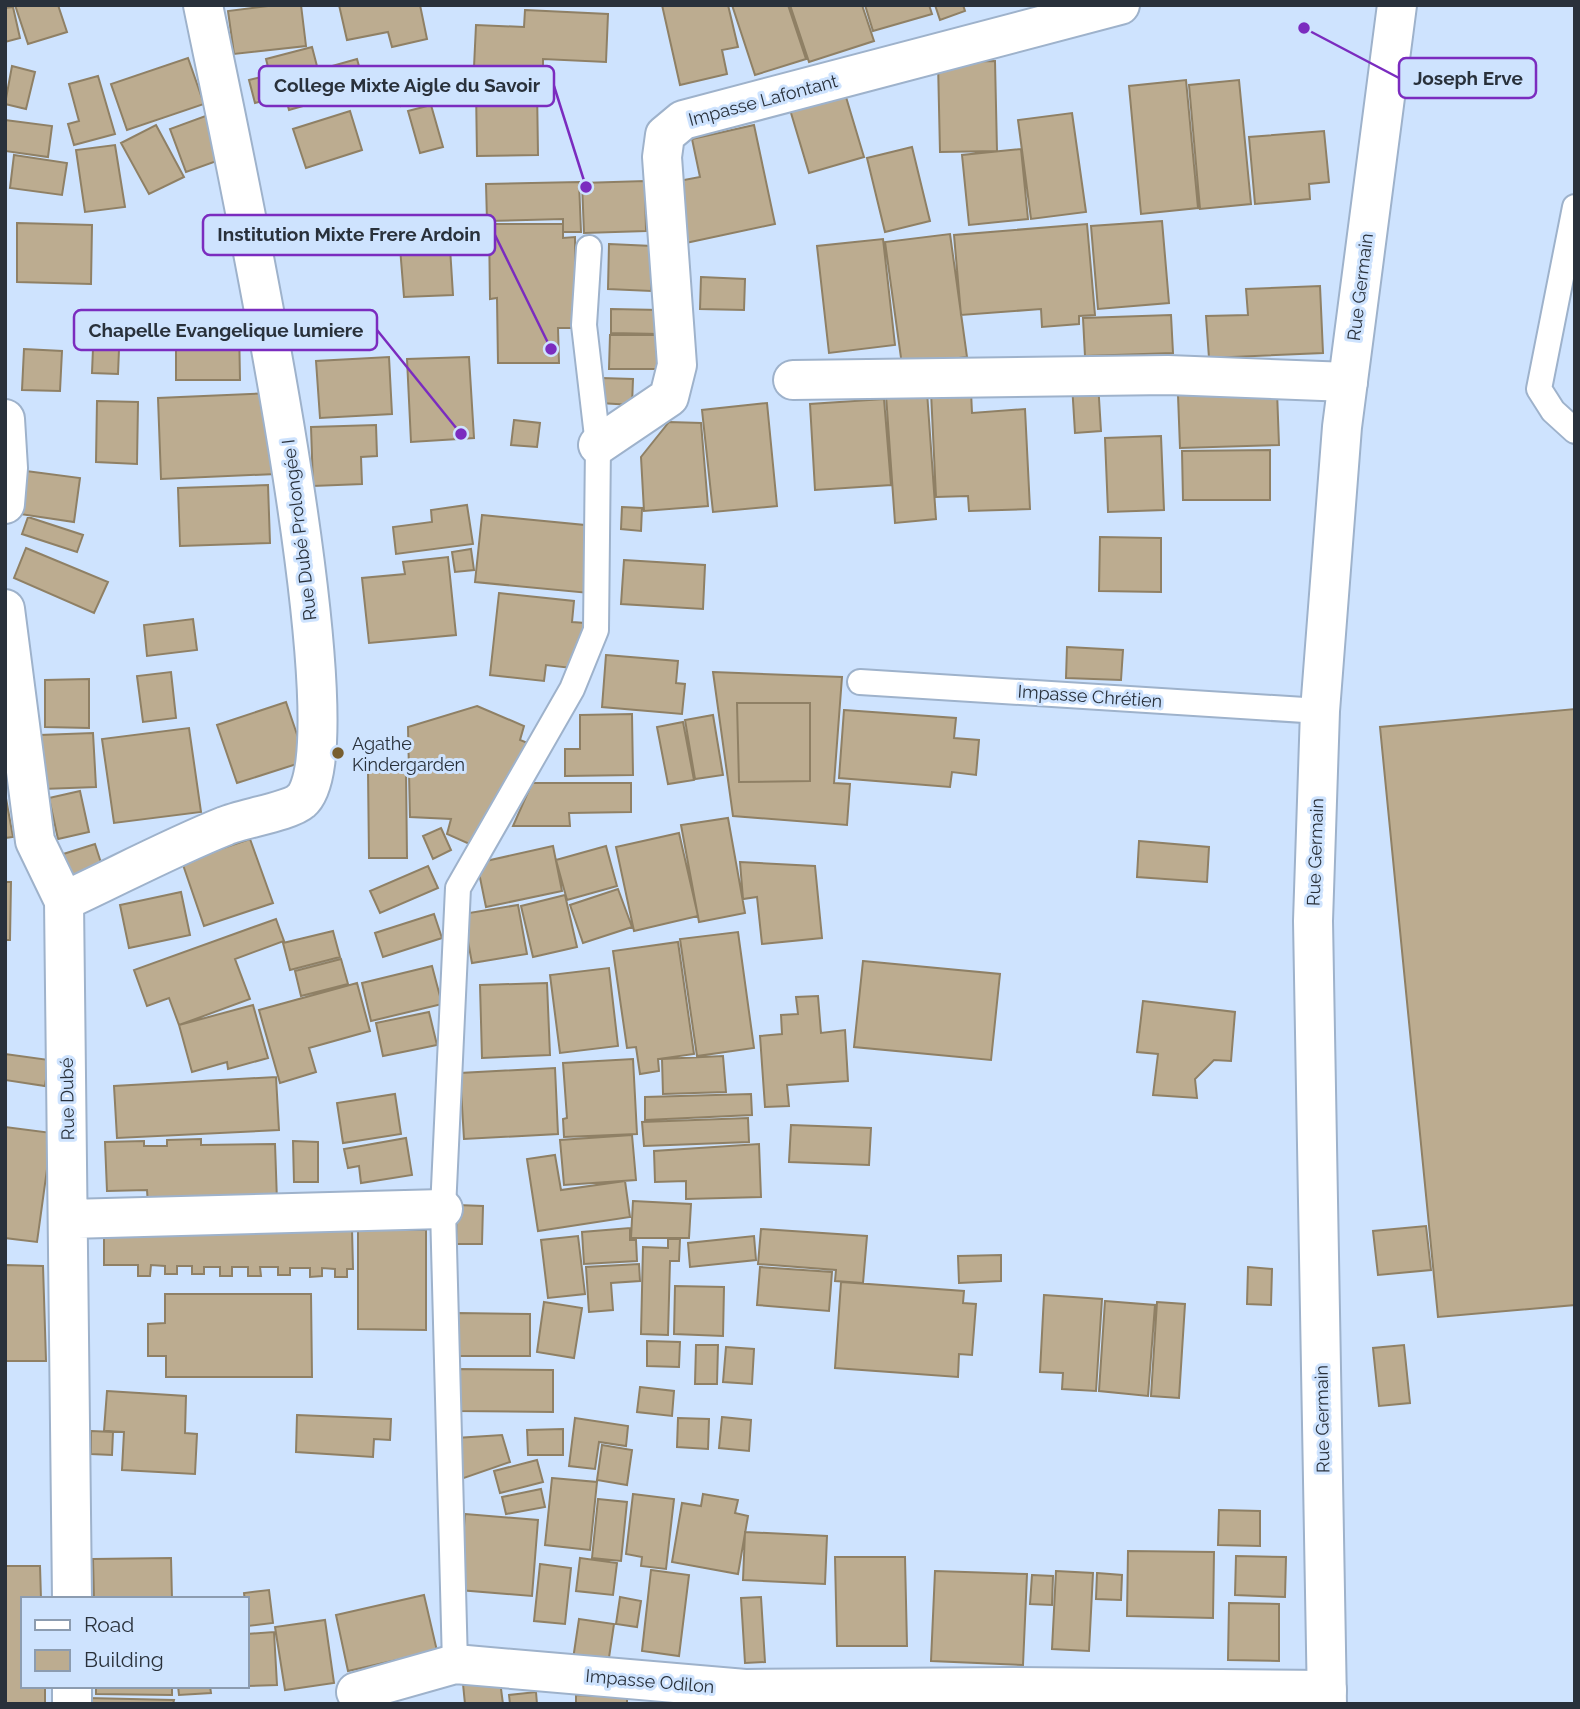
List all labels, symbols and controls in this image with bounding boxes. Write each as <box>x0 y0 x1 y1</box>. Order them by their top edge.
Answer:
callout: Joseph Erve <box>1399 58 1536 98</box>
callout: College Mixte Aigle du Savoir <box>259 66 554 106</box>
text: Joseph Erve <box>1413 67 1523 89</box>
street label: Impasse Lafontant <box>686 70 840 130</box>
text: College Mixte Aigle du Savoir <box>274 74 541 96</box>
callout: Institution Mixte Frere Ardoin <box>203 215 495 255</box>
text: Institution Mixte Frere Ardoin <box>217 223 481 245</box>
street label: Rue Germain <box>1343 232 1377 342</box>
callout: Chapelle Evangelique lumiere <box>74 310 377 350</box>
text: Chapelle Evangelique lumiere <box>89 319 363 341</box>
street label: Rue Dubé Prolongée I <box>277 438 321 622</box>
street label: Impasse Chrétien <box>1017 680 1163 712</box>
place label: Agathe Kindergarden <box>352 733 465 775</box>
marker: Agathe Kindergarden <box>330 745 346 761</box>
street label: Rue Germain <box>1303 798 1327 906</box>
street label: Rue Dubé <box>56 1057 78 1141</box>
street label: Rue Germain <box>1311 1365 1333 1473</box>
legend <box>21 1597 248 1688</box>
text: Road <box>84 1612 134 1637</box>
text: Building <box>84 1647 164 1672</box>
street label: Impasse Odilon <box>585 1665 715 1697</box>

